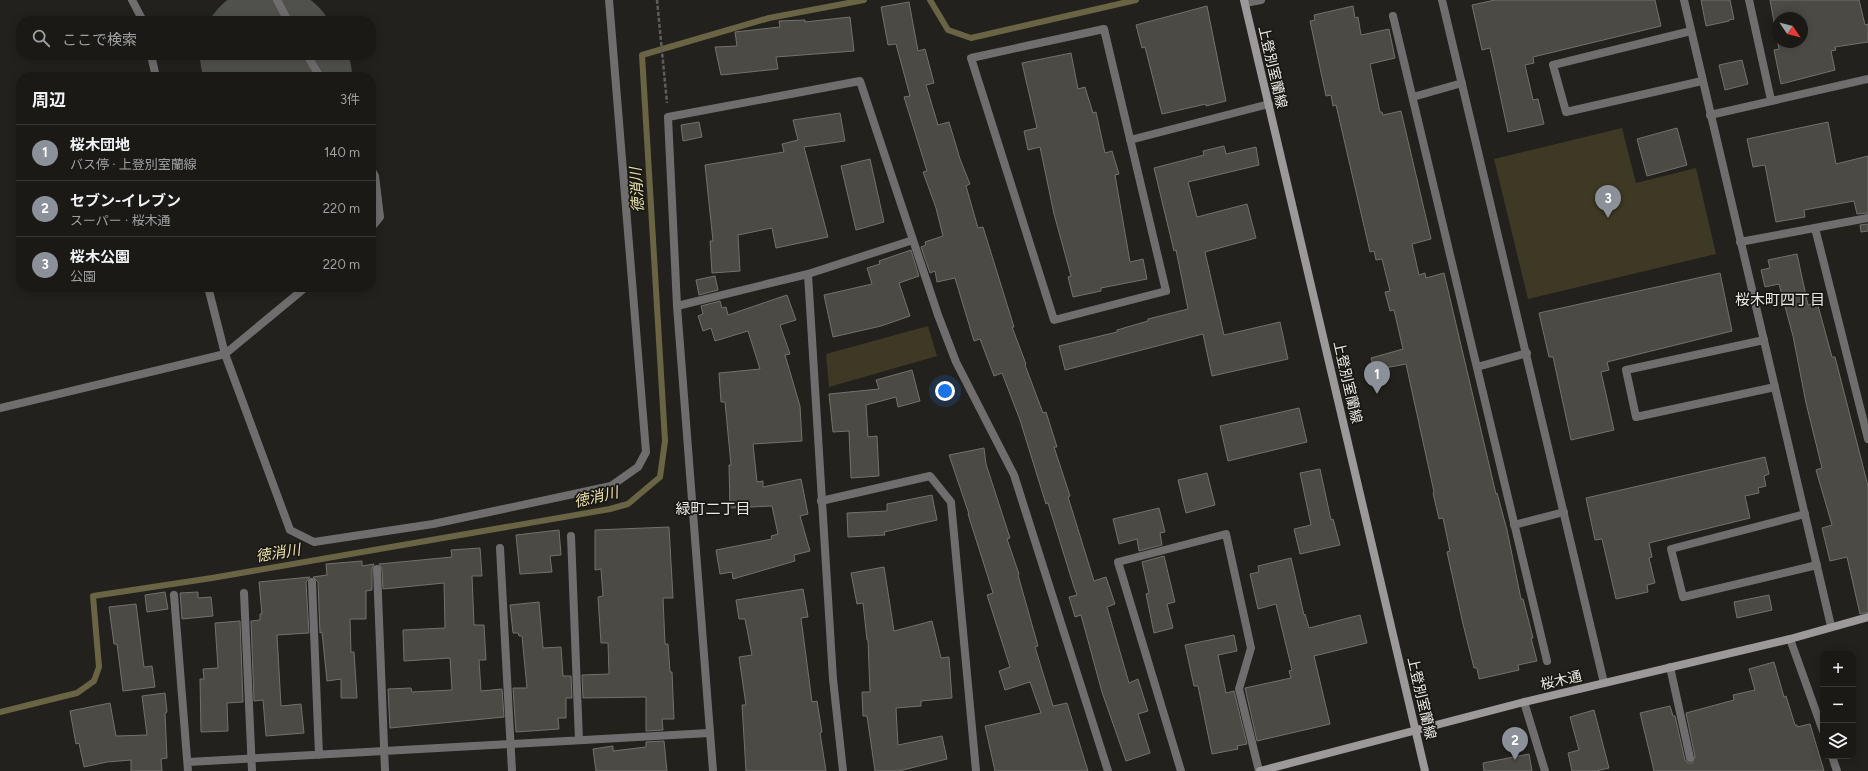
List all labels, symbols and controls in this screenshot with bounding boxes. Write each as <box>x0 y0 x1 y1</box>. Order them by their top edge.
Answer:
north arrow <box>1772 12 1808 48</box>
search box <box>16 16 376 60</box>
street label: 上登別室蘭線 <box>1255 24 1290 110</box>
icon: search <box>30 27 52 49</box>
text: ここで検索 <box>62 31 137 49</box>
text: 周辺 <box>32 90 66 110</box>
text: 3件 <box>340 92 360 107</box>
text: 桜木団地 <box>70 136 130 154</box>
text: 1 <box>42 145 48 160</box>
text: 140 m <box>324 145 360 160</box>
text: バス停 · 上登別室蘭線 <box>70 157 197 172</box>
water label: 徳消川 <box>627 165 647 213</box>
pin: 3 <box>1595 185 1621 218</box>
text: セブン-イレブン <box>70 192 181 210</box>
text: 2 <box>41 201 49 216</box>
text: 220 m <box>323 201 360 216</box>
text: スーパー · 桜木通 <box>70 213 171 228</box>
text: 桜木公園 <box>70 248 130 266</box>
text: 3 <box>41 257 49 272</box>
text: 220 m <box>323 257 360 272</box>
text: 公園 <box>70 269 96 284</box>
district label: 桜木町四丁目 <box>1735 291 1825 309</box>
street label: 上登別室蘭線 <box>1330 339 1365 425</box>
pin: 1 <box>1364 361 1390 394</box>
your location <box>935 381 955 401</box>
water label: 徳消川 <box>572 483 622 511</box>
district label: 緑町二丁目 <box>675 500 751 518</box>
water label: 徳消川 <box>254 540 304 565</box>
map controls <box>1820 651 1856 759</box>
button: + <box>1820 651 1856 687</box>
street label: 上登別室蘭線 <box>1404 655 1439 741</box>
street label: 桜木通 <box>1539 667 1583 693</box>
button: − <box>1820 687 1856 723</box>
button: layers <box>1820 723 1856 759</box>
pin: 2 <box>1502 727 1528 760</box>

